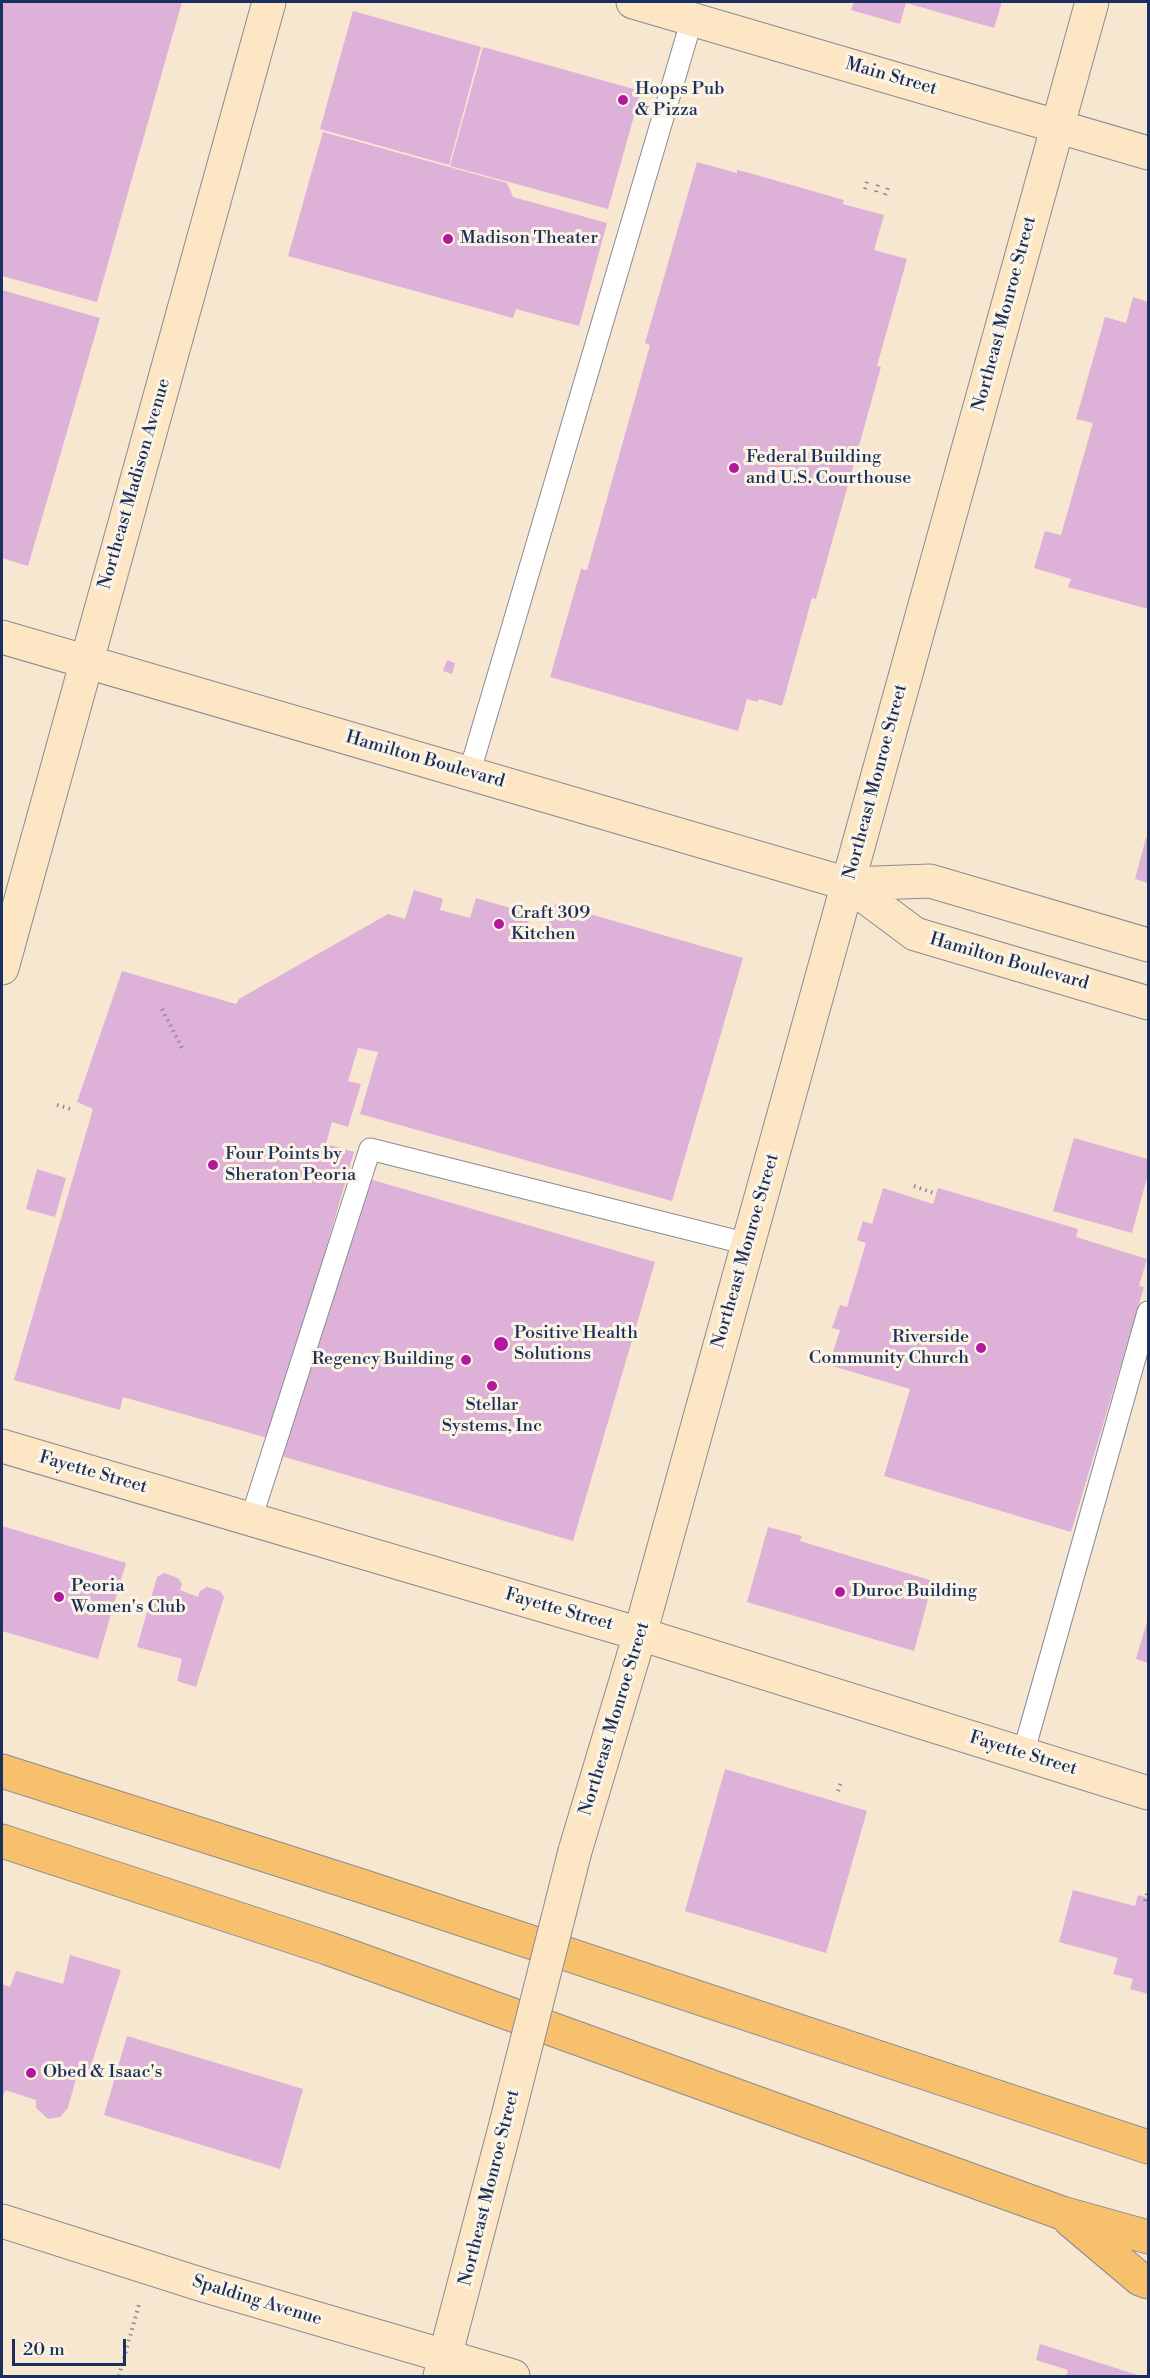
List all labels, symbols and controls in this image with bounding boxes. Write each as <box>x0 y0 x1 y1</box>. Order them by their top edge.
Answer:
street label: Main Street <box>843 54 939 100</box>
place label: Hoops Pub & Pizza <box>635 79 725 122</box>
marker: Hoops Pub & Pizza <box>616 93 630 107</box>
street label: Northeast Monroe Street <box>969 214 1041 414</box>
place label: Madison Theater <box>460 228 598 250</box>
marker: Madison Theater <box>441 232 455 246</box>
street label: Northeast Madison Avenue <box>95 376 175 592</box>
place label: Federal Building and U.S. Courthouse <box>746 447 911 490</box>
marker: Federal Building and U.S. Courthouse <box>727 461 741 475</box>
street label: Northeast Monroe Street <box>840 682 912 882</box>
street label: Hamilton Boulevard <box>343 727 507 793</box>
place label: Craft 309 Kitchen <box>511 903 590 946</box>
marker: Craft 309 Kitchen <box>492 917 506 931</box>
street label: Hamilton Boulevard <box>927 929 1091 995</box>
place label: Four Points by Sheraton Peoria <box>225 1144 356 1186</box>
street label: Northeast Monroe Street <box>708 1151 784 1351</box>
marker: Four Points by Sheraton Peoria <box>206 1158 220 1172</box>
place label: Positive Health Solutions <box>514 1323 638 1366</box>
place label: Riverside Community Church <box>809 1327 969 1370</box>
marker: Positive Health Solutions <box>492 1335 510 1353</box>
marker: Riverside Community Church <box>974 1341 988 1355</box>
place label: Regency Building <box>312 1349 454 1371</box>
marker: Regency Building <box>459 1353 473 1367</box>
marker: Stellar Systems, Inc <box>485 1379 499 1393</box>
place label: Stellar Systems, Inc <box>442 1395 542 1438</box>
street label: Fayette Street <box>36 1447 150 1499</box>
place label: Peoria Women's Club <box>71 1576 186 1618</box>
place label: Duroc Building <box>852 1581 977 1603</box>
street label: Fayette Street <box>502 1584 616 1636</box>
marker: Duroc Building <box>833 1585 847 1599</box>
marker: Peoria Women's Club <box>52 1590 66 1604</box>
street label: Northeast Monroe Street <box>575 1620 655 1818</box>
street label: Fayette Street <box>967 1727 1079 1781</box>
place label: Obed & Isaac's <box>43 2062 162 2084</box>
marker: Obed & Isaac's <box>24 2066 38 2080</box>
street label: Northeast Monroe Street <box>455 2088 525 2288</box>
street label: Spalding Avenue <box>190 2271 324 2331</box>
scale bar <box>15 2327 129 2365</box>
text: 20 m <box>23 2338 65 2361</box>

